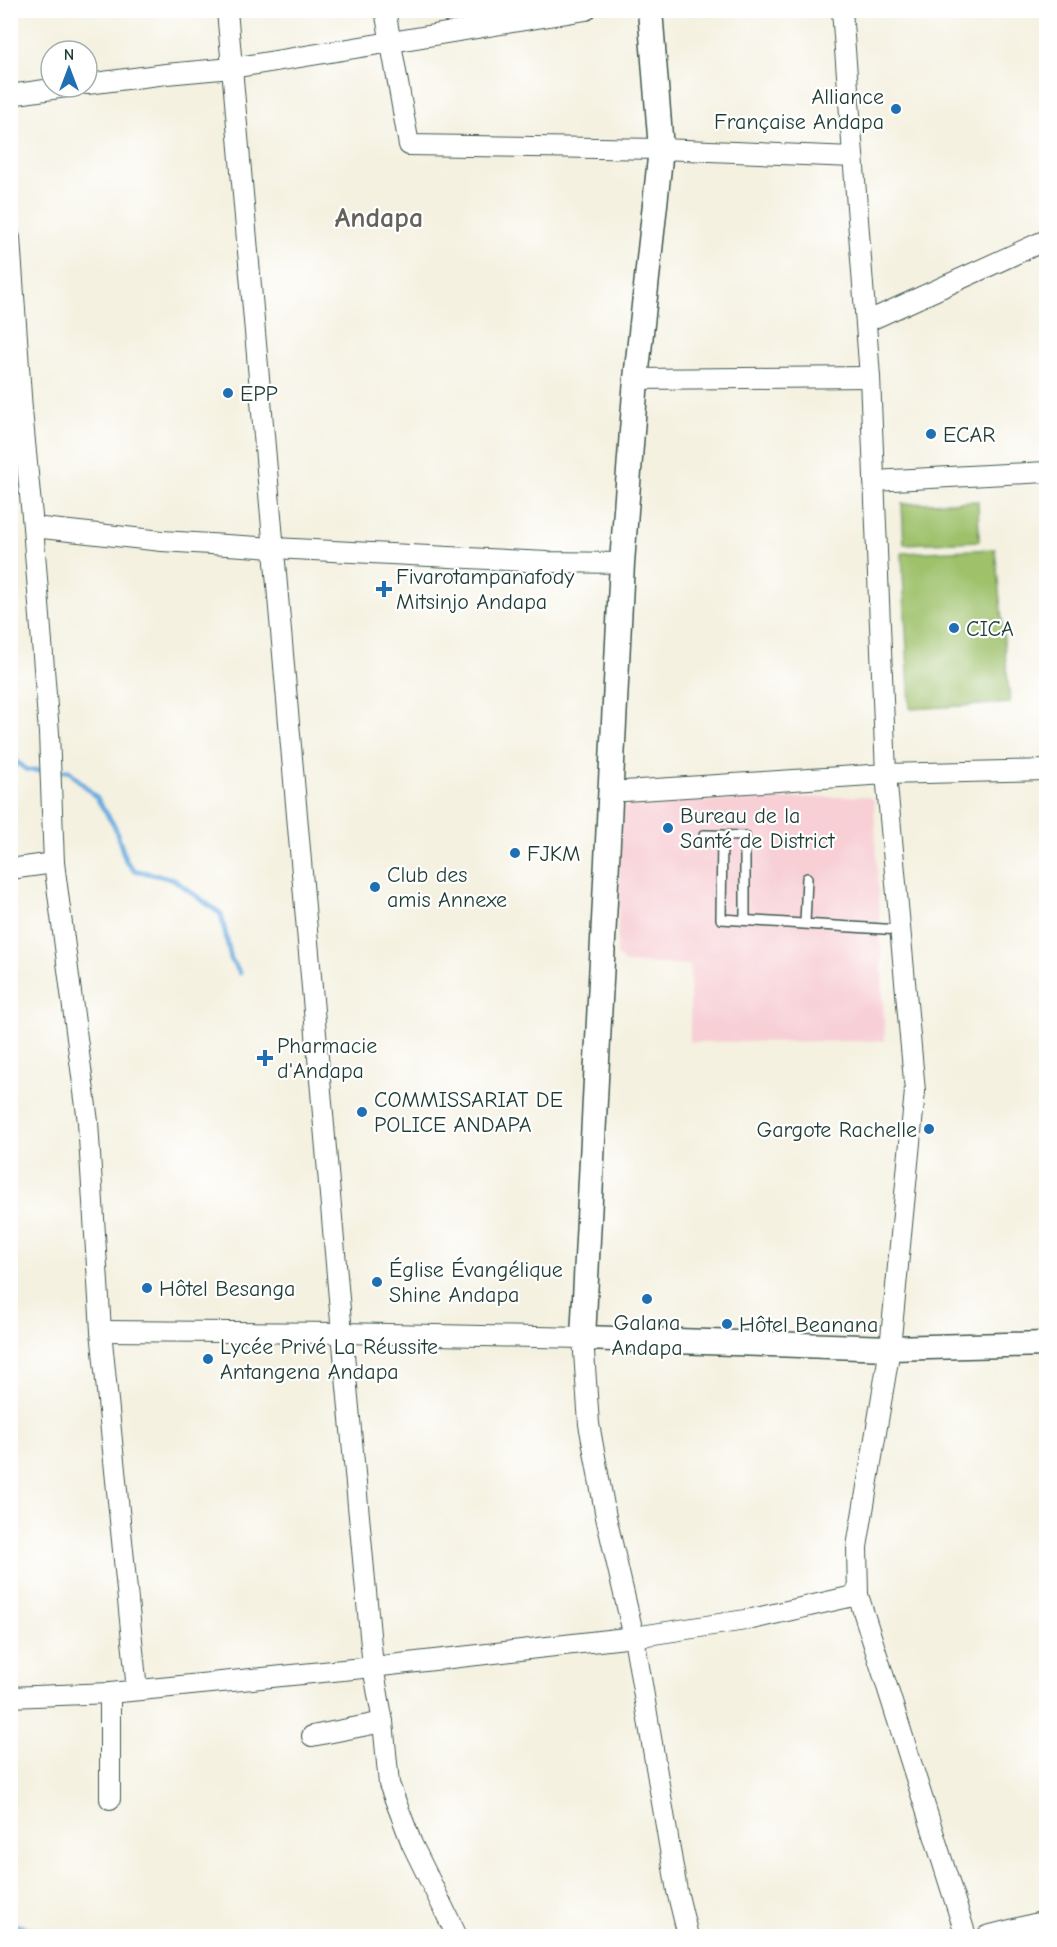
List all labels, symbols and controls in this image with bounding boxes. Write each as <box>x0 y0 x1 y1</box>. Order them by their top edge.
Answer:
north arrow <box>39 39 99 99</box>
text: N <box>64 46 74 64</box>
place label: Alliance Française Andapa <box>714 84 884 135</box>
marker: Alliance Française Andapa <box>889 102 903 116</box>
district label: Andapa <box>335 202 423 234</box>
place label: EPP <box>240 381 278 407</box>
marker: EPP <box>221 386 235 400</box>
place label: ECAR <box>943 422 995 448</box>
marker: ECAR <box>924 427 938 441</box>
place label: Fivarotampanafody Mitsinjo Andapa <box>396 564 574 615</box>
marker: Fivarotampanafody Mitsinjo Andapa <box>377 582 391 596</box>
place label: CICA <box>966 616 1014 642</box>
marker: CICA <box>947 621 961 635</box>
place label: Bureau de la Santé de District <box>680 803 835 854</box>
marker: Bureau de la Santé de District <box>661 821 675 835</box>
place label: FJKM <box>527 841 581 867</box>
marker: FJKM <box>508 846 522 860</box>
place label: Club des amis Annexe <box>387 862 507 913</box>
marker: Club des amis Annexe <box>368 880 382 894</box>
place label: Pharmacie d'Andapa <box>277 1033 377 1084</box>
marker: Pharmacie d'Andapa <box>258 1051 272 1065</box>
place label: COMMISSARIAT DE POLICE ANDAPA <box>374 1087 563 1138</box>
marker: COMMISSARIAT DE POLICE ANDAPA <box>355 1105 369 1119</box>
place label: Gargote Rachelle <box>756 1117 917 1143</box>
marker: Gargote Rachelle <box>922 1122 936 1136</box>
place label: Église Évangélique Shine Andapa <box>389 1257 563 1308</box>
marker: Église Évangélique Shine Andapa <box>370 1275 384 1289</box>
place label: Hôtel Besanga <box>159 1276 295 1302</box>
marker: Hôtel Besanga <box>140 1281 154 1295</box>
marker: Galana Andapa <box>640 1292 654 1306</box>
place label: Galana Andapa <box>612 1310 683 1361</box>
place label: Hôtel Beanana <box>739 1312 878 1338</box>
marker: Hôtel Beanana <box>720 1317 734 1331</box>
place label: Lycée Privé La Réussite Antangena Andapa <box>220 1334 438 1385</box>
marker: Lycée Privé La Réussite Antangena Andapa <box>201 1352 215 1366</box>

